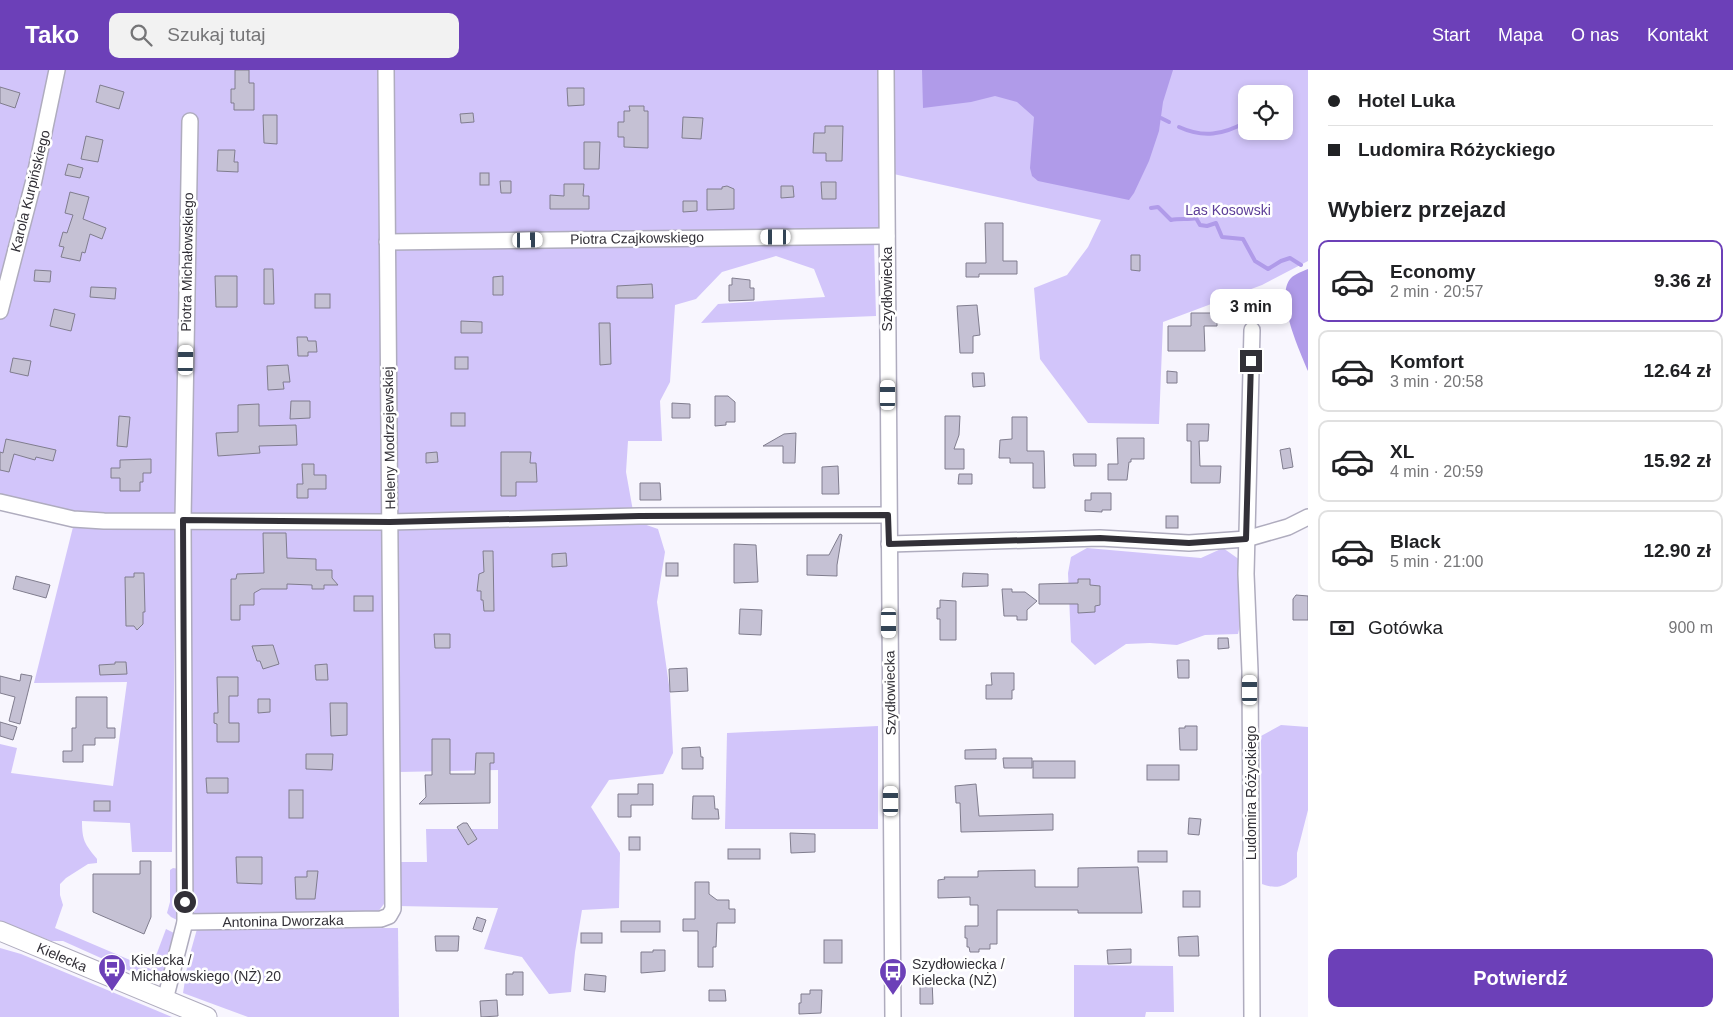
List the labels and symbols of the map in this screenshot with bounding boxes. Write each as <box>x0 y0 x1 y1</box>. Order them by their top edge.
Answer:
street label: Karola Kurpińskiego <box>7 128 53 254</box>
street label: Piotra Michałowskiego <box>178 192 196 332</box>
park label: Las Kosowski <box>1185 202 1271 218</box>
street label: Piotra Czajkowskiego <box>570 229 704 247</box>
car <box>761 230 791 245</box>
car <box>512 232 543 248</box>
street label: Szydłowiecka <box>879 246 895 331</box>
callout: 3 min <box>1210 288 1292 324</box>
car <box>178 345 193 375</box>
route end <box>1240 350 1262 372</box>
street label: Heleny Modrzejewskiej <box>380 366 398 510</box>
car <box>880 380 895 410</box>
car <box>881 608 896 638</box>
street label: Szydłowiecka <box>881 650 899 736</box>
car <box>1242 675 1257 705</box>
street label: Ludomira Różyckiego <box>1243 725 1259 860</box>
car <box>883 786 898 816</box>
route start <box>174 891 196 913</box>
street label: Antonina Dworzaka <box>222 912 344 930</box>
street label: Kielecka <box>35 939 90 975</box>
place label: Kielecka / Michałowskiego (NŻ) 20 <box>131 952 281 984</box>
bus stop icon: Kielecka / Michałowskiego (NŻ) 20 <box>97 953 127 992</box>
place label: Szydłowiecka / Kielecka (NŻ) <box>912 956 1005 988</box>
bus stop icon: Szydłowiecka / Kielecka (NŻ) <box>878 957 908 996</box>

